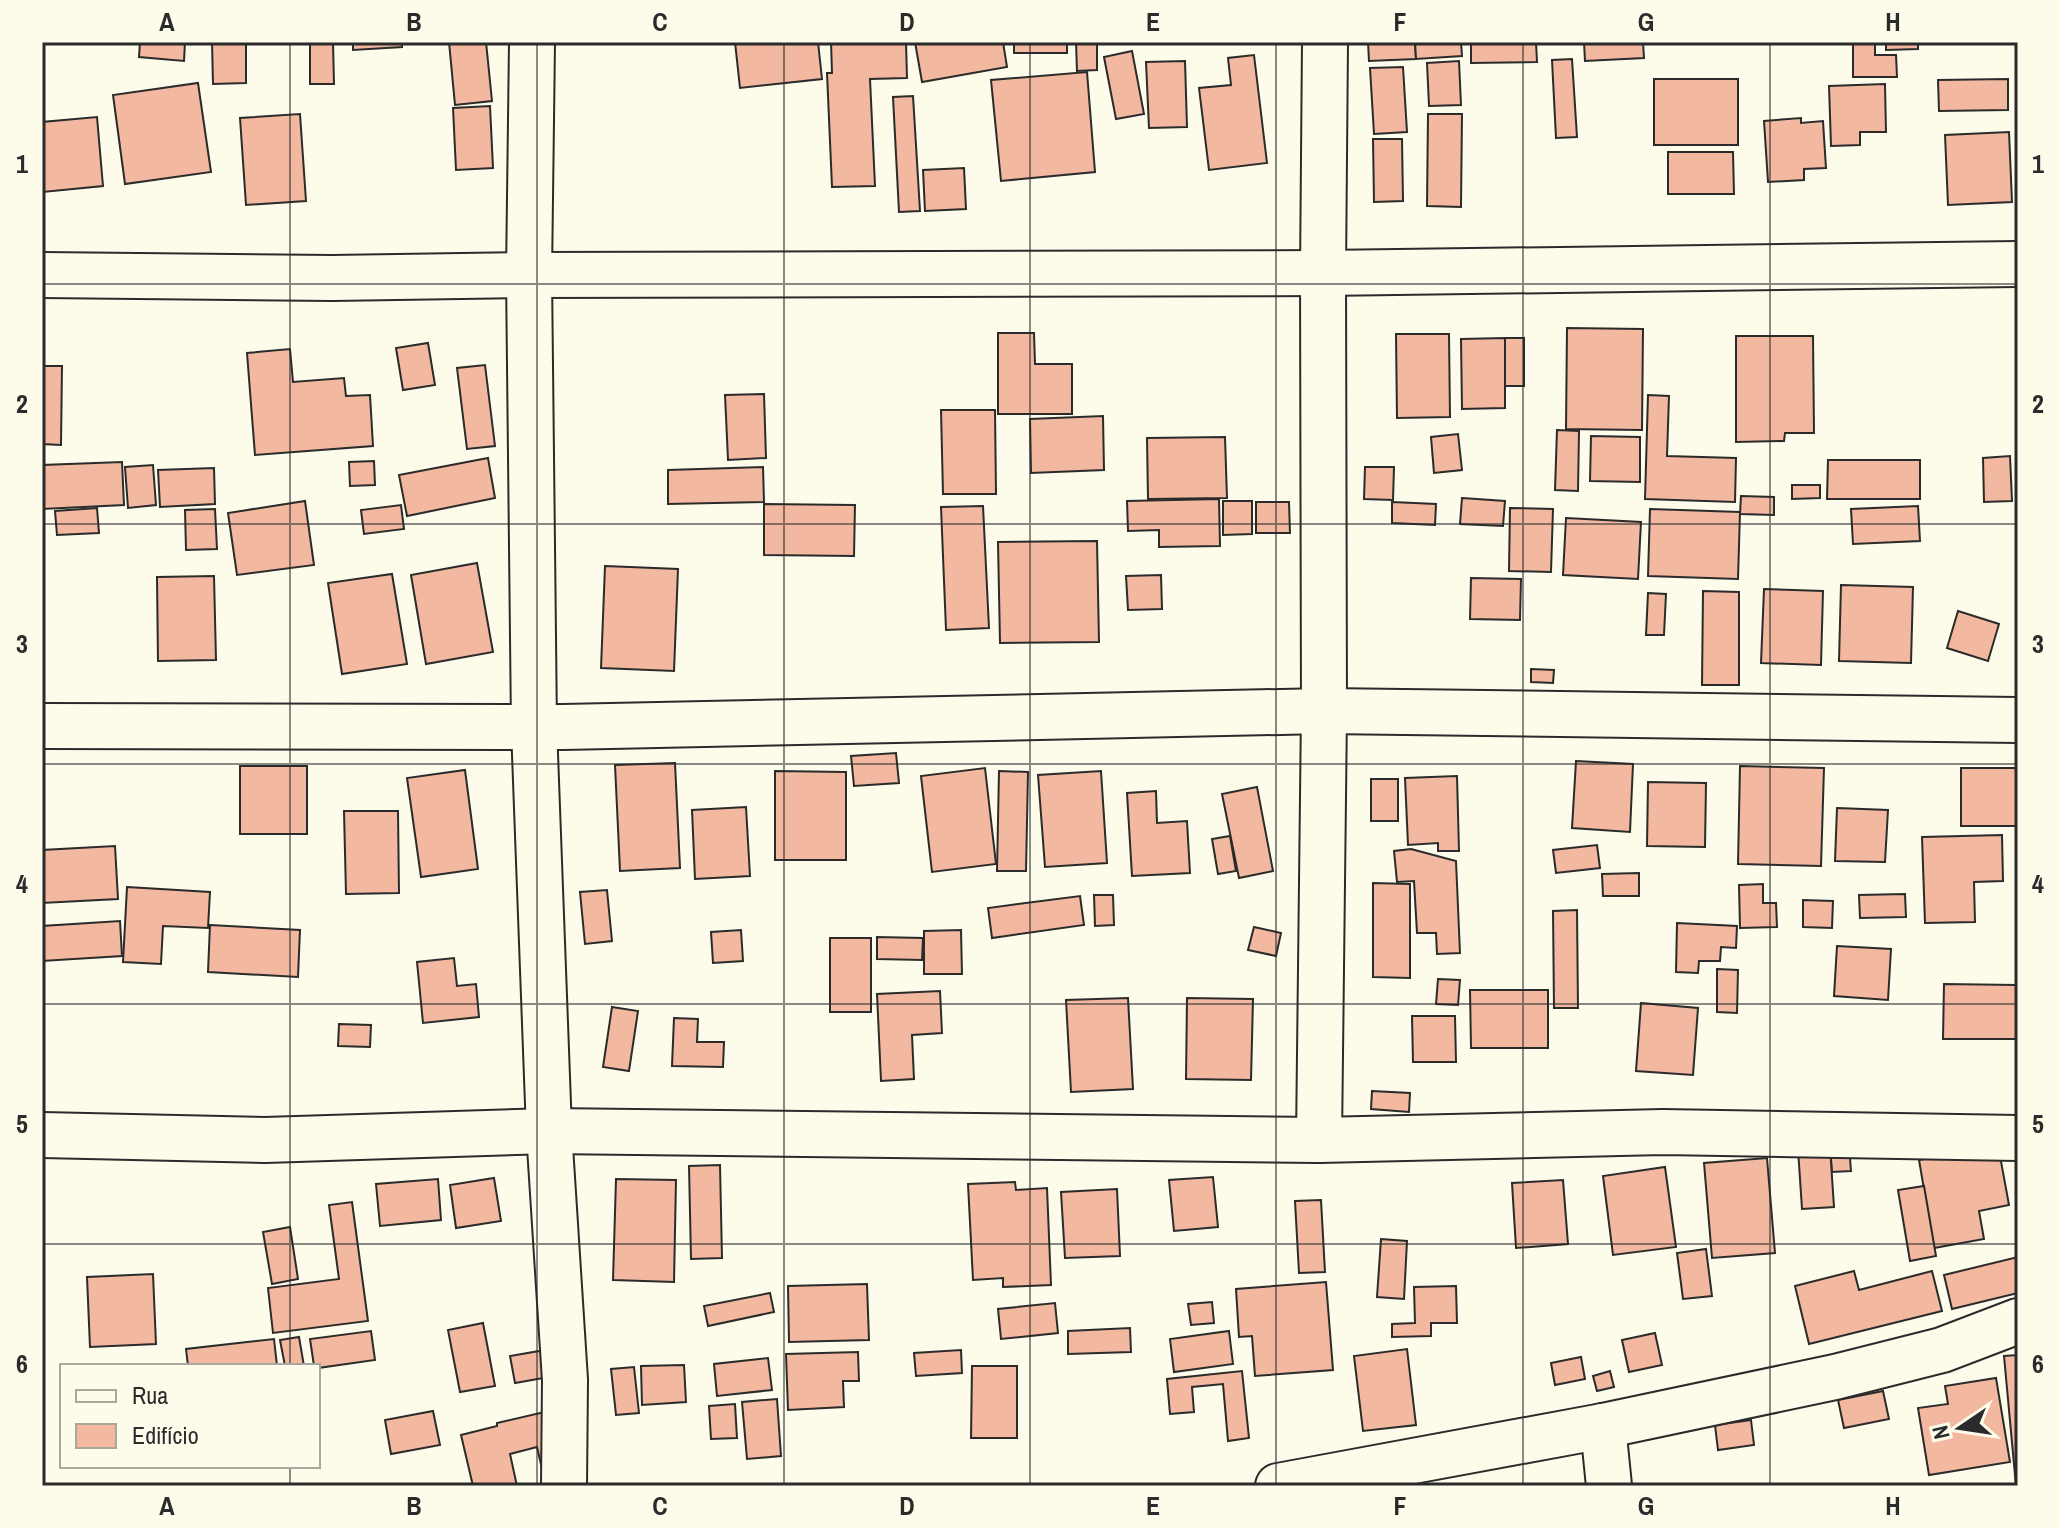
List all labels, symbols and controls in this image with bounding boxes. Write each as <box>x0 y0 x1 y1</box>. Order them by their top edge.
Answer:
text: A <box>159 4 175 39</box>
text: B <box>406 4 422 39</box>
text: C <box>652 4 668 39</box>
text: D <box>899 4 915 39</box>
text: E <box>1146 4 1160 39</box>
text: F <box>1393 4 1407 39</box>
text: G <box>1638 4 1654 39</box>
text: H <box>1885 4 1901 39</box>
text: 1 <box>16 146 28 181</box>
text: 1 <box>2032 146 2044 181</box>
text: 2 <box>16 386 28 421</box>
text: 2 <box>2032 386 2044 421</box>
text: 3 <box>16 626 28 661</box>
text: 3 <box>2032 626 2044 661</box>
text: 4 <box>16 866 28 901</box>
text: 4 <box>2032 866 2044 901</box>
text: 5 <box>16 1106 28 1141</box>
text: 5 <box>2032 1106 2044 1141</box>
text: 6 <box>16 1346 28 1381</box>
text: 6 <box>2032 1346 2044 1381</box>
legend <box>60 1364 320 1468</box>
text: Rua <box>132 1379 168 1411</box>
north arrow <box>1920 1388 2000 1468</box>
text: Edifício <box>132 1419 199 1451</box>
text: N <box>1924 1423 1957 1442</box>
text: A <box>159 1488 175 1523</box>
text: B <box>406 1488 422 1523</box>
text: C <box>652 1488 668 1523</box>
text: D <box>899 1488 915 1523</box>
text: E <box>1146 1488 1160 1523</box>
text: F <box>1393 1488 1407 1523</box>
text: G <box>1638 1488 1654 1523</box>
text: H <box>1885 1488 1901 1523</box>

